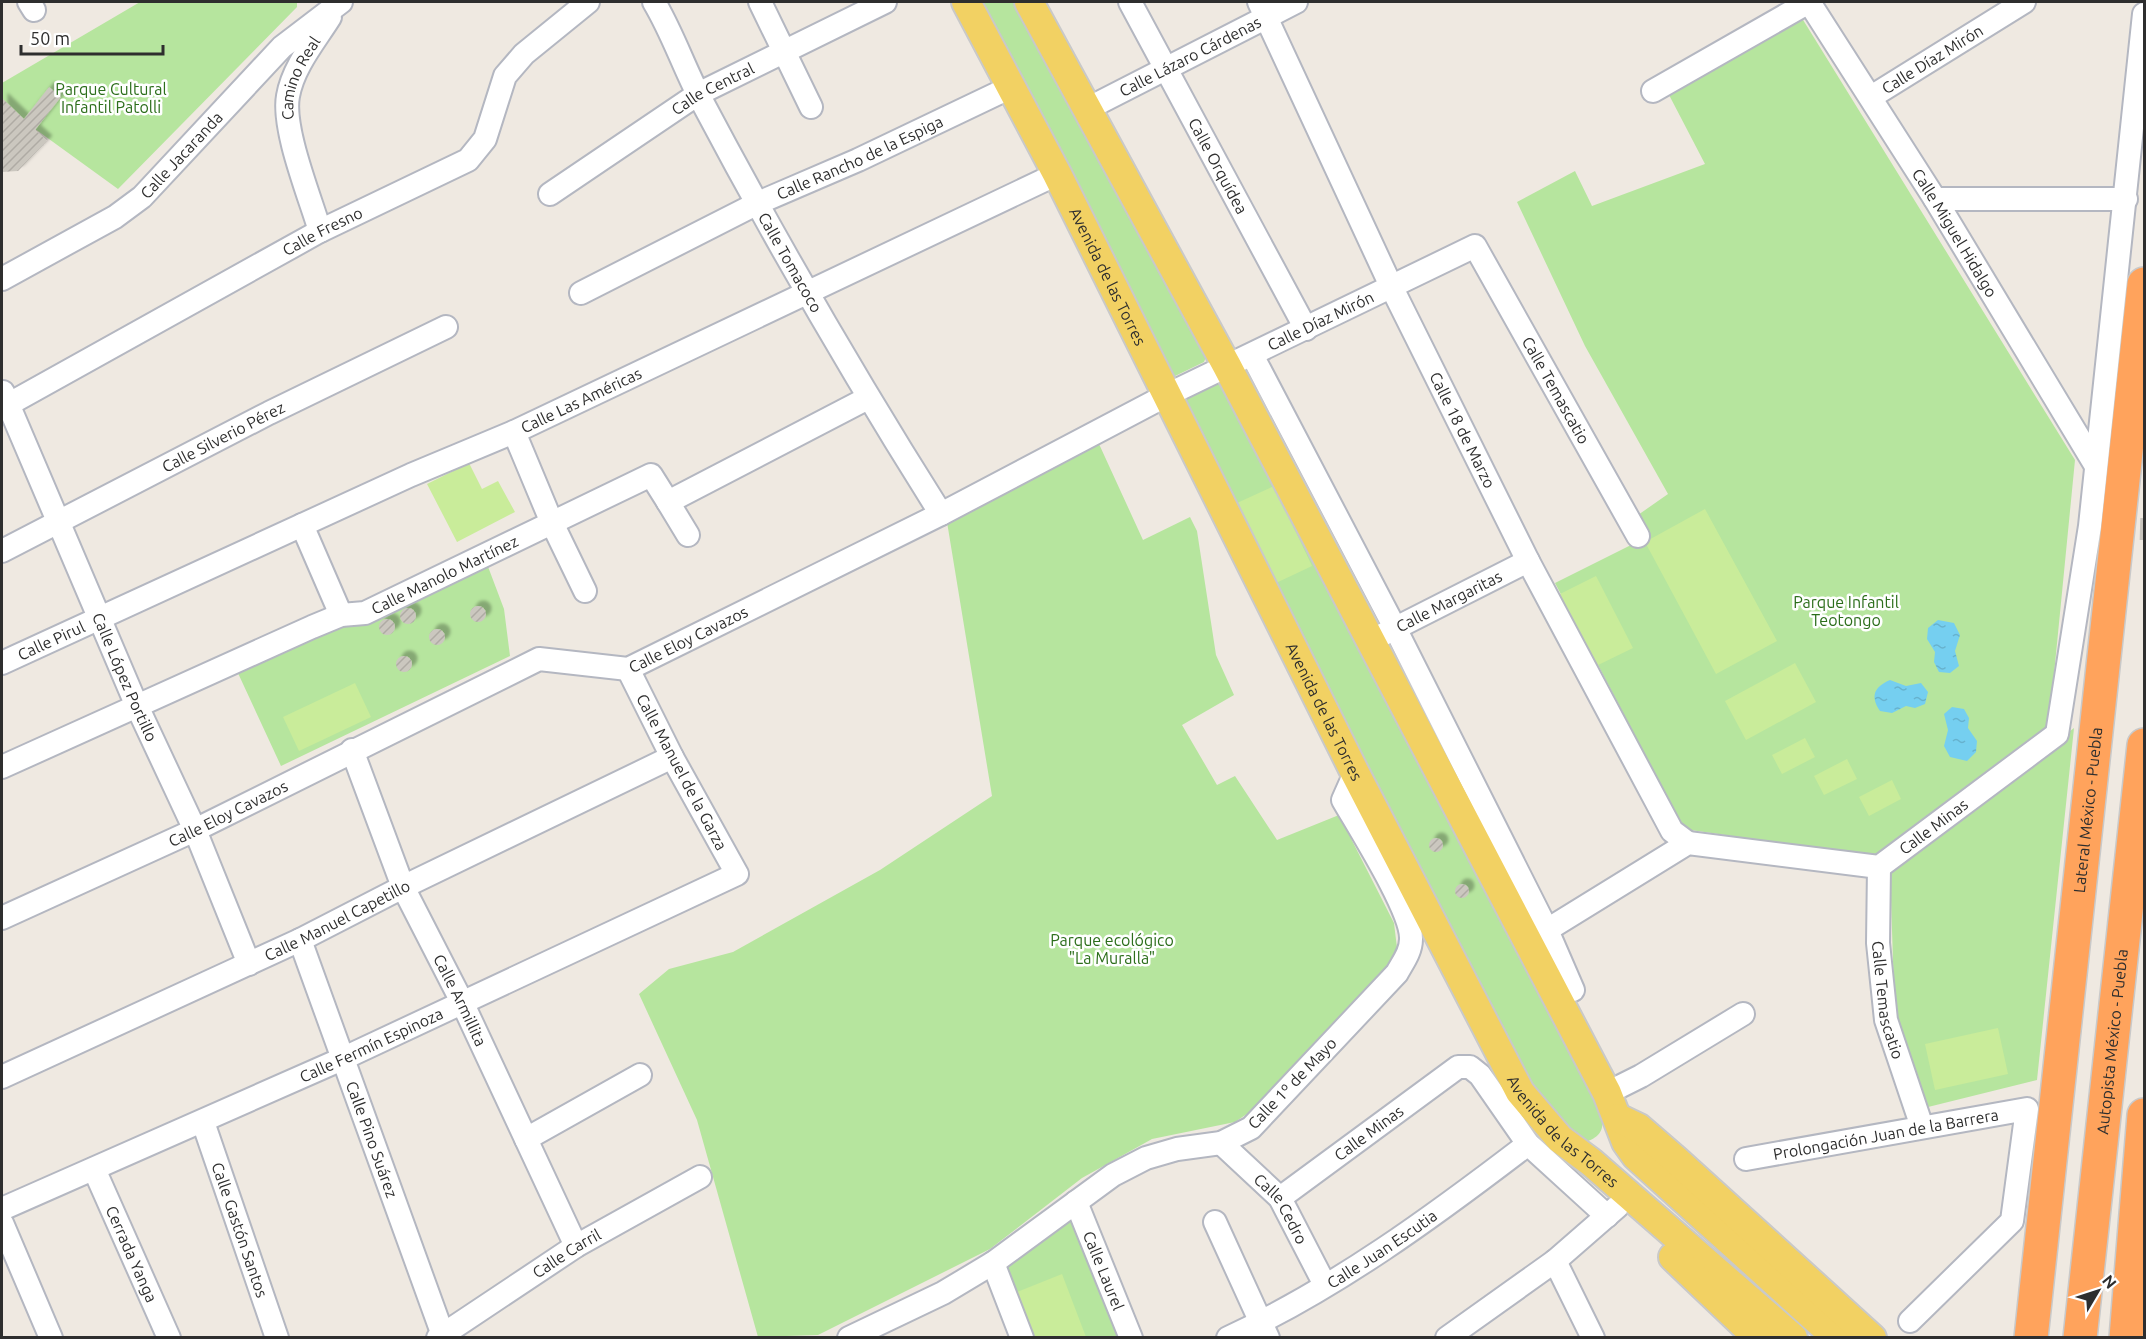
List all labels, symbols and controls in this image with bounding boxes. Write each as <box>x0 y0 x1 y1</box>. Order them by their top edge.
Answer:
street label: Calle Lázaro Cárdenas <box>1116 12 1264 100</box>
scale bar <box>21 18 164 56</box>
street label: Calle Díaz Mirón <box>1878 21 1986 97</box>
text: 50 m <box>30 28 70 48</box>
street label: Camino Real <box>278 33 324 121</box>
street label: Calle Central <box>668 59 757 118</box>
park label: Parque Cultural Infantil Patolli <box>55 80 167 116</box>
street label: Calle Jacaranda <box>137 108 226 202</box>
street label: Calle Rancho de la Espiga <box>774 112 946 203</box>
street label: Calle Orquídea <box>1185 115 1251 217</box>
street label: Calle Miguel Hidalgo <box>1909 165 2001 300</box>
street label: Calle Fresno <box>279 203 365 259</box>
street label: Avenida de las Torres <box>1066 205 1150 348</box>
street label: Calle Tomacoco <box>755 209 826 316</box>
street label: Calle Díaz Mirón <box>1264 287 1377 354</box>
street label: Calle Temascatio <box>1519 333 1593 447</box>
street label: Calle Las Américas <box>518 364 644 437</box>
street label: Calle 18 de Marzo <box>1426 369 1499 491</box>
street label: Calle Silverio Pérez <box>159 398 287 476</box>
street label: Calle Manolo Martínez <box>368 532 521 618</box>
street label: Calle Margaritas <box>1393 567 1505 635</box>
park label: Parque Infantil Teotongo <box>1793 593 1899 629</box>
street label: Calle Eloy Cavazos <box>626 602 751 676</box>
street label: Calle López Portillo <box>89 610 161 744</box>
street label: Calle Pirul <box>15 617 87 664</box>
street label: Avenida de las Torres <box>1283 640 1366 784</box>
street label: Calle Manuel de la Garza <box>633 691 731 853</box>
street label: Lateral México - Puebla <box>2070 726 2105 894</box>
street label: Calle Eloy Cavazos <box>165 776 291 850</box>
street label: Calle Minas <box>1895 795 1971 858</box>
street label: Calle Manuel Capetillo <box>262 876 413 964</box>
park label: Parque ecológico "La Muralla" <box>1050 931 1174 967</box>
street label: Calle Temascatio <box>1869 940 1907 1061</box>
street label: Autopista México - Puebla <box>2093 948 2131 1135</box>
street label: Calle Armillita <box>430 951 490 1049</box>
street label: Calle Fermín Espinoza <box>297 1004 446 1086</box>
street label: Calle 1º de Mayo <box>1244 1034 1340 1132</box>
street label: Avenida de las Torres <box>1504 1072 1622 1191</box>
street label: Calle Pino Suárez <box>343 1079 401 1200</box>
street label: Calle Minas <box>1331 1101 1407 1164</box>
street label: Prolongación Juan de la Barrera <box>1772 1105 2000 1163</box>
street label: Calle Gastón Santos <box>208 1160 271 1300</box>
street label: Calle Cedro <box>1251 1170 1311 1247</box>
street label: Cerrada Yanga <box>102 1203 161 1305</box>
street label: Calle Juan Escutia <box>1324 1206 1440 1292</box>
street label: Calle Carril <box>529 1225 604 1282</box>
street label: Calle Laurel <box>1080 1228 1128 1313</box>
north arrow <box>2068 1261 2128 1321</box>
text: N <box>2099 1271 2120 1292</box>

